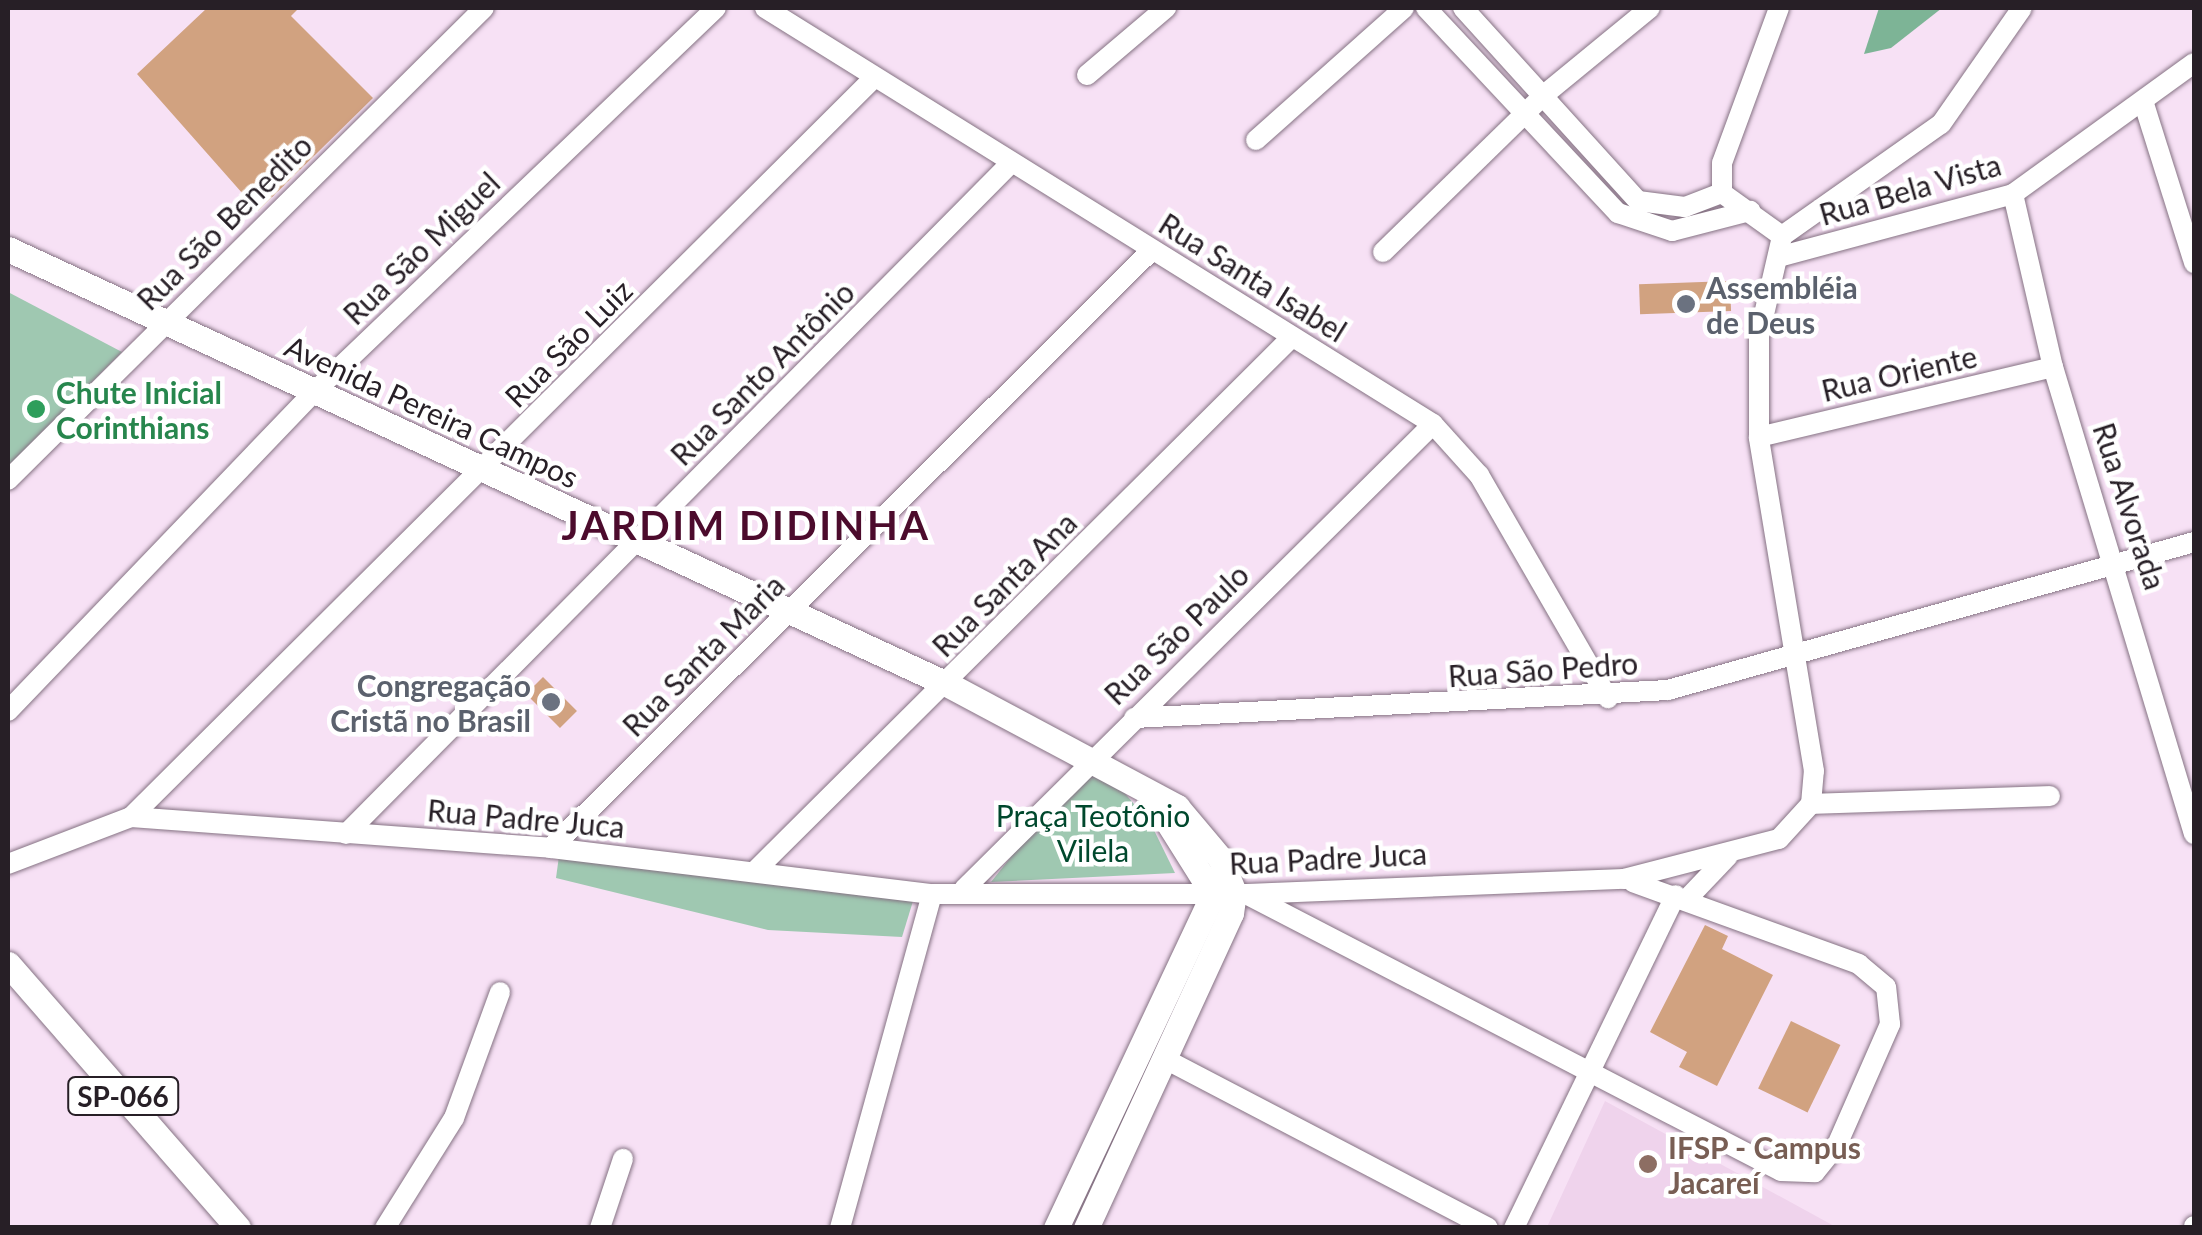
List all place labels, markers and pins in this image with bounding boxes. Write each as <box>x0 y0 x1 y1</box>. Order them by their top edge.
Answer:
place label: Assembléia de Deus <box>1706 269 1858 340</box>
marker: Assembléia de Deus <box>1675 293 1697 315</box>
place label: Chute Inicial Corinthians <box>56 374 222 444</box>
marker: Chute Inicial Corinthians <box>25 398 47 420</box>
place label: Congregação Cristã no Brasil <box>330 667 531 738</box>
marker: Congregação Cristã no Brasil <box>540 691 562 713</box>
place label: IFSP - Campus Jacareí <box>1668 1129 1862 1200</box>
marker: IFSP - Campus Jacareí <box>1637 1153 1659 1175</box>

